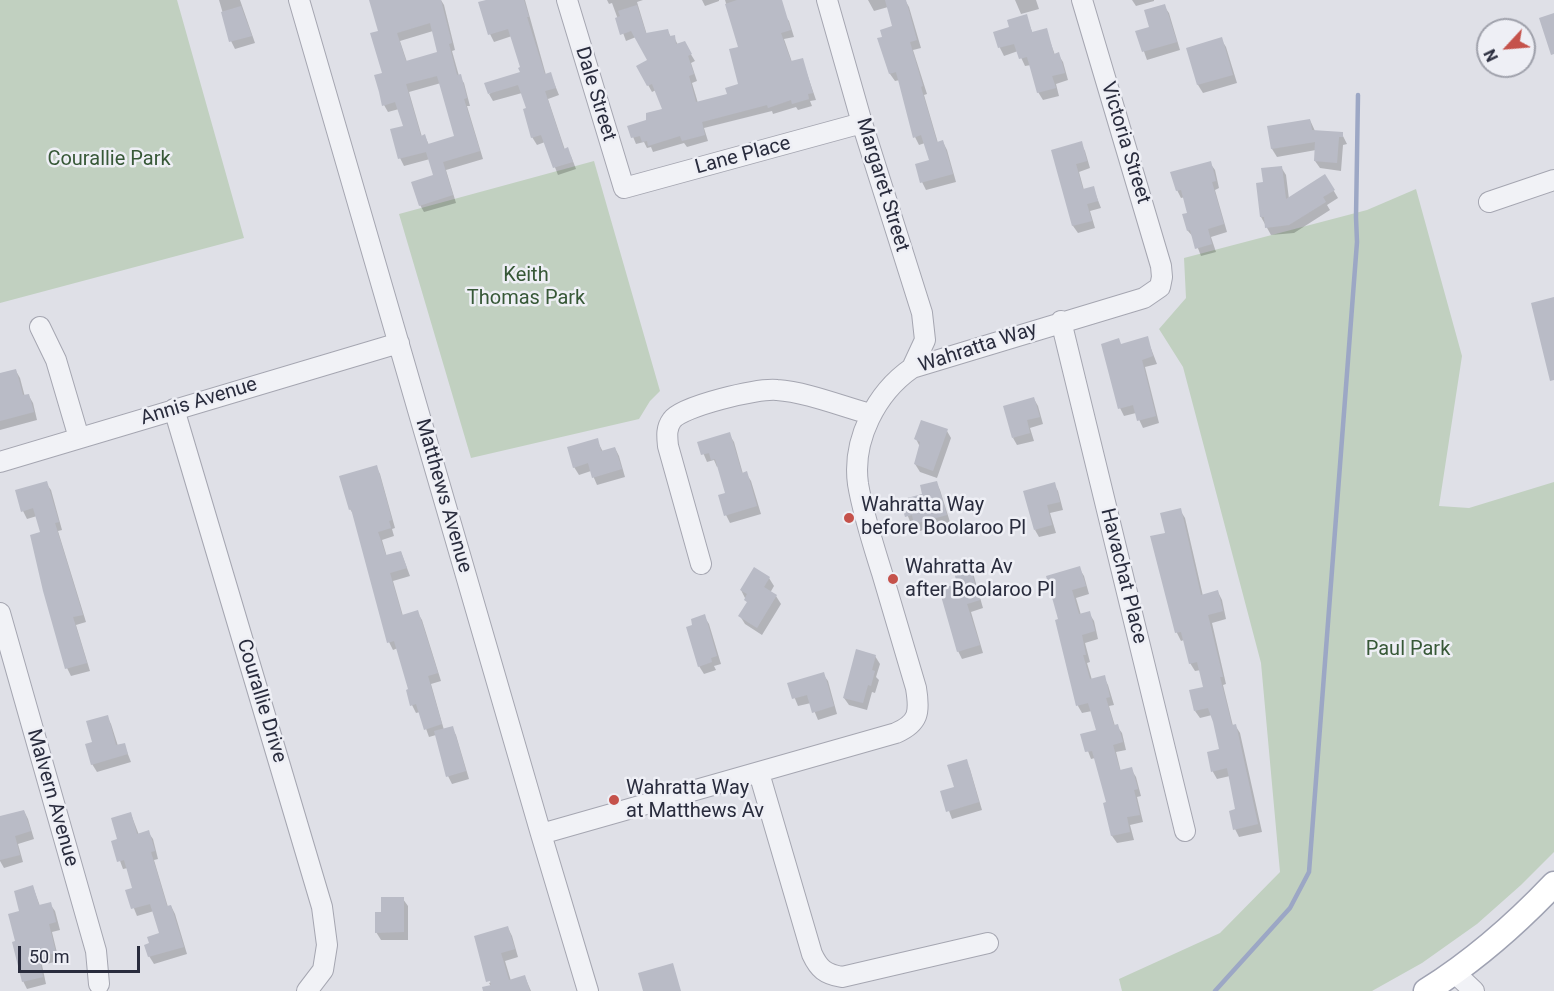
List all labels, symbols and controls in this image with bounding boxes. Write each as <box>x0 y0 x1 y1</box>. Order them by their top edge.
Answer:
north arrow <box>1476 18 1536 78</box>
street label: Dale Street <box>569 44 621 144</box>
text: N <box>1480 46 1502 64</box>
street label: Victoria Street <box>1095 79 1155 207</box>
street label: Margaret Street <box>850 115 914 255</box>
street label: Lane Place <box>693 132 793 180</box>
park label: Courallie Park <box>47 148 171 172</box>
park label: Keith Thomas Park <box>467 264 585 311</box>
street label: Wahratta Way <box>916 318 1040 378</box>
street label: Annis Avenue <box>138 373 260 431</box>
street label: Matthews Avenue <box>410 416 476 576</box>
place label: Wahratta Way before Boolaroo Pl <box>861 494 1026 541</box>
street label: Havachat Place <box>1095 506 1151 646</box>
marker: Wahratta Way before Boolaroo Pl <box>842 511 856 525</box>
place label: Wahratta Av after Boolaroo Pl <box>905 556 1055 603</box>
marker: Wahratta Av after Boolaroo Pl <box>886 572 900 586</box>
street label: Courallie Drive <box>231 636 291 766</box>
park label: Paul Park <box>1366 638 1450 662</box>
street label: Malvern Avenue <box>21 727 83 869</box>
place label: Wahratta Way at Matthews Av <box>626 777 764 824</box>
marker: Wahratta Way at Matthews Av <box>607 793 621 807</box>
scale bar <box>21 934 142 972</box>
text: 50 m <box>29 946 69 967</box>

